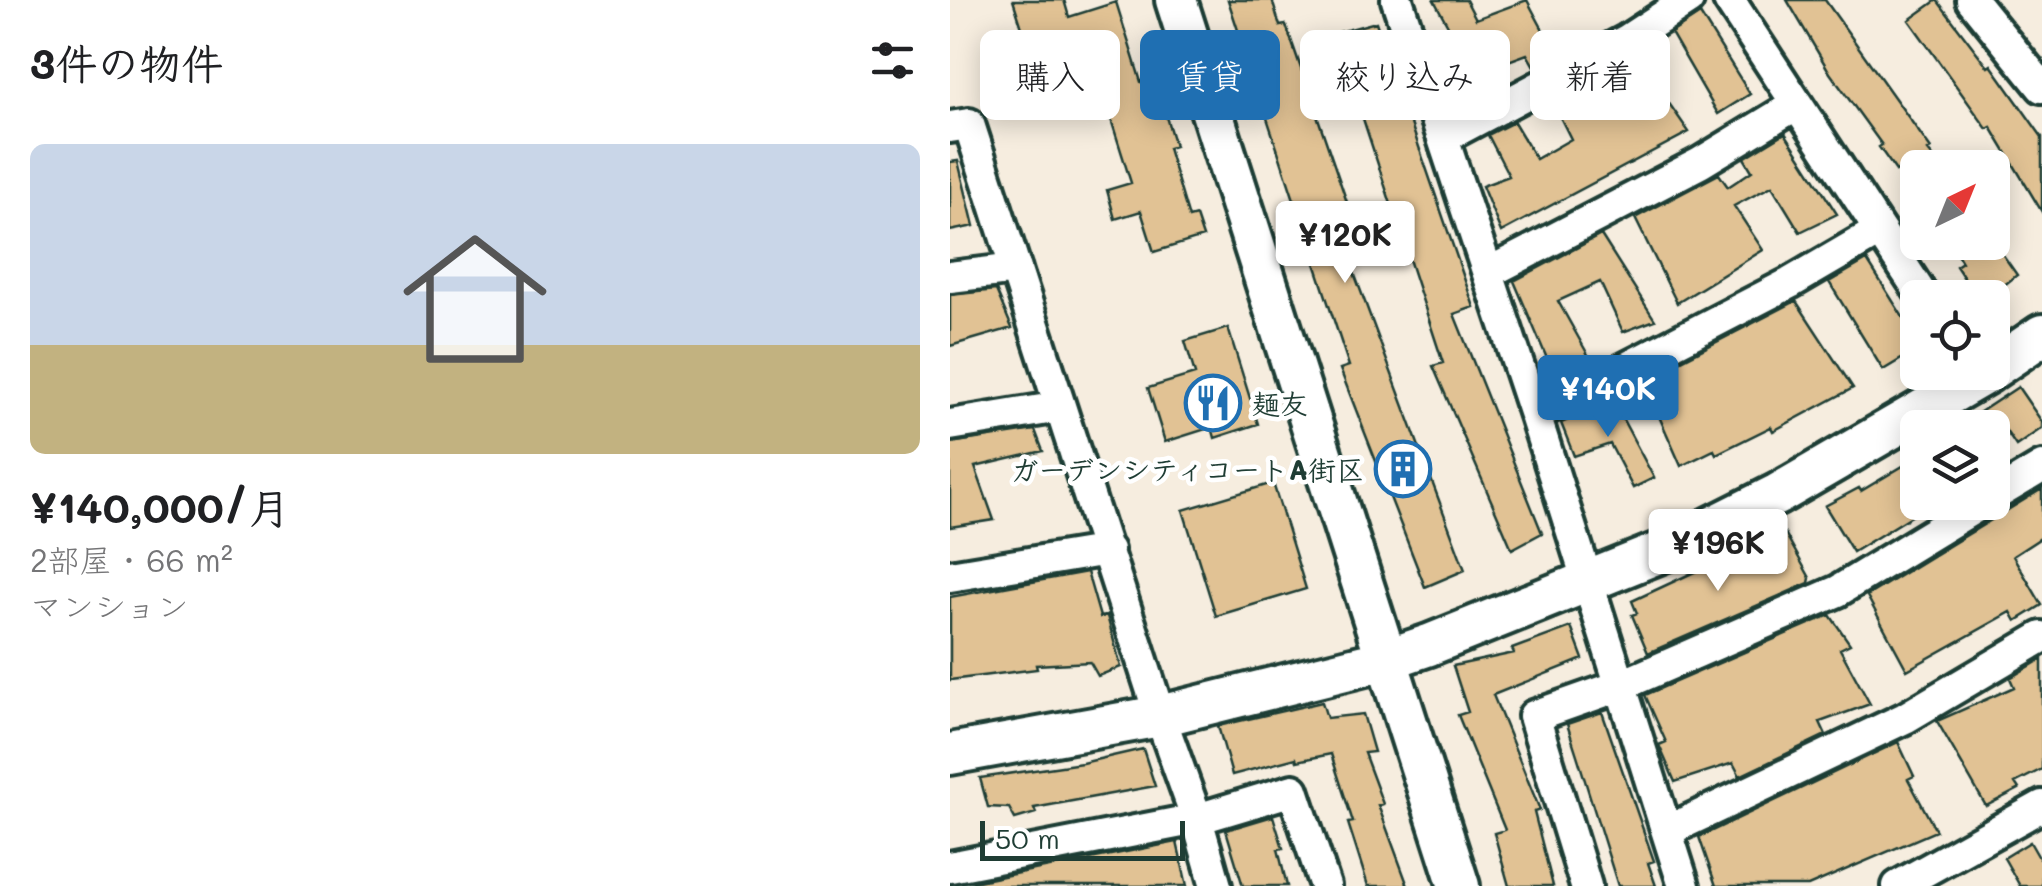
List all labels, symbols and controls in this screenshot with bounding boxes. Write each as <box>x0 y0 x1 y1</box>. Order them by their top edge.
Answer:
chip: 購入 <box>980 30 1120 120</box>
chip: 賃貸 <box>1140 30 1280 120</box>
chip: 絞り込み <box>1300 30 1510 120</box>
chip: 新着 <box>1530 30 1670 120</box>
icon: filters <box>865 33 920 88</box>
text: 3件の物件 <box>30 35 223 90</box>
north arrow <box>1900 150 2010 260</box>
map controls <box>1900 150 2010 520</box>
pin: ¥120K <box>1275 201 1415 286</box>
icon: home <box>385 209 565 389</box>
text: ¥120K <box>1298 212 1392 254</box>
button: locate <box>1900 280 2010 390</box>
pin: ¥140K <box>1538 355 1678 440</box>
text: ¥140K <box>1559 366 1657 408</box>
restaurant icon: 麺友 <box>1183 373 1243 433</box>
place label: 麺友 <box>1252 385 1308 421</box>
button: layers <box>1900 410 2010 520</box>
building icon: ガーデンシティコートA街区 <box>1373 439 1433 499</box>
place label: ガーデンシティコートA街区 <box>1010 451 1364 487</box>
text: ¥140,000/月 <box>30 479 290 534</box>
pin: ¥196K <box>1648 509 1788 594</box>
text: ¥196K <box>1671 520 1765 562</box>
text: 2部屋 · 66 m² <box>30 538 233 580</box>
text: マンション <box>30 584 189 626</box>
scale bar <box>980 816 1185 860</box>
text: 50 m <box>995 820 1060 856</box>

